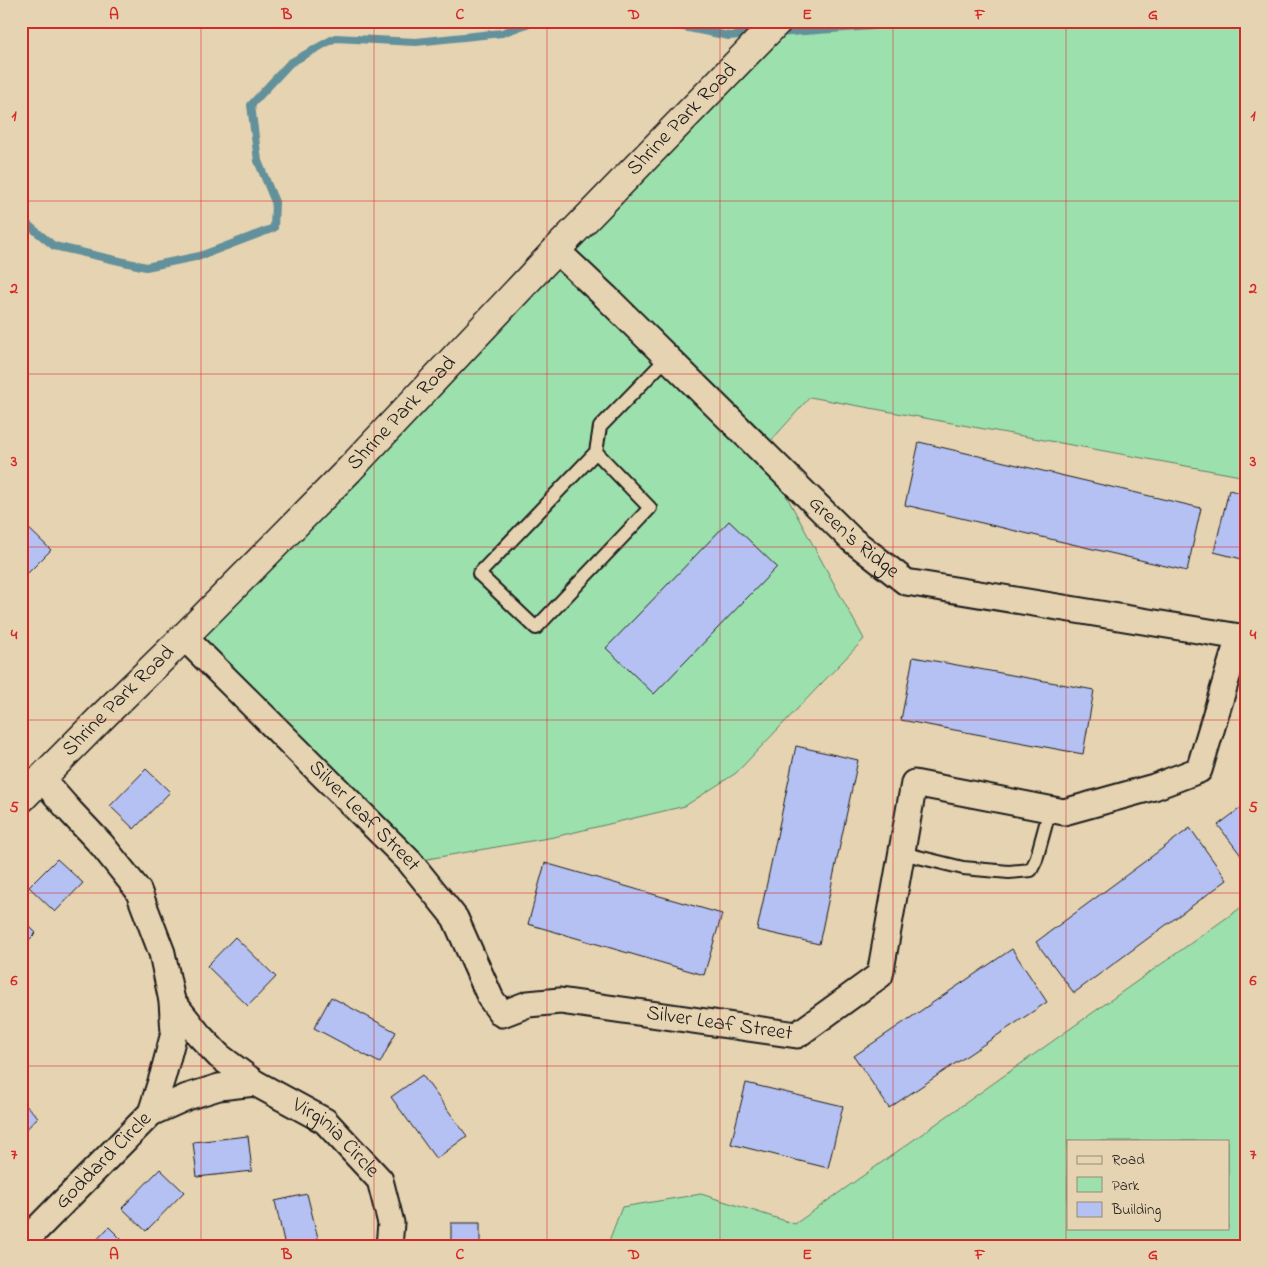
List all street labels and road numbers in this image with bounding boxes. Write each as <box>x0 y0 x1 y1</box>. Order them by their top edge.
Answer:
street label: Shrine Park Road <box>620 56 745 183</box>
street label: Shrine Park Road <box>341 349 464 478</box>
street label: Green's Ridge <box>801 489 906 587</box>
street label: Shrine Park Road <box>55 639 182 764</box>
street label: Silver Leaf Street <box>301 754 427 878</box>
street label: Silver Leaf Street <box>644 999 794 1049</box>
street label: Virginia Circle <box>286 1090 387 1185</box>
street label: Goddard Circle <box>49 1105 159 1217</box>

